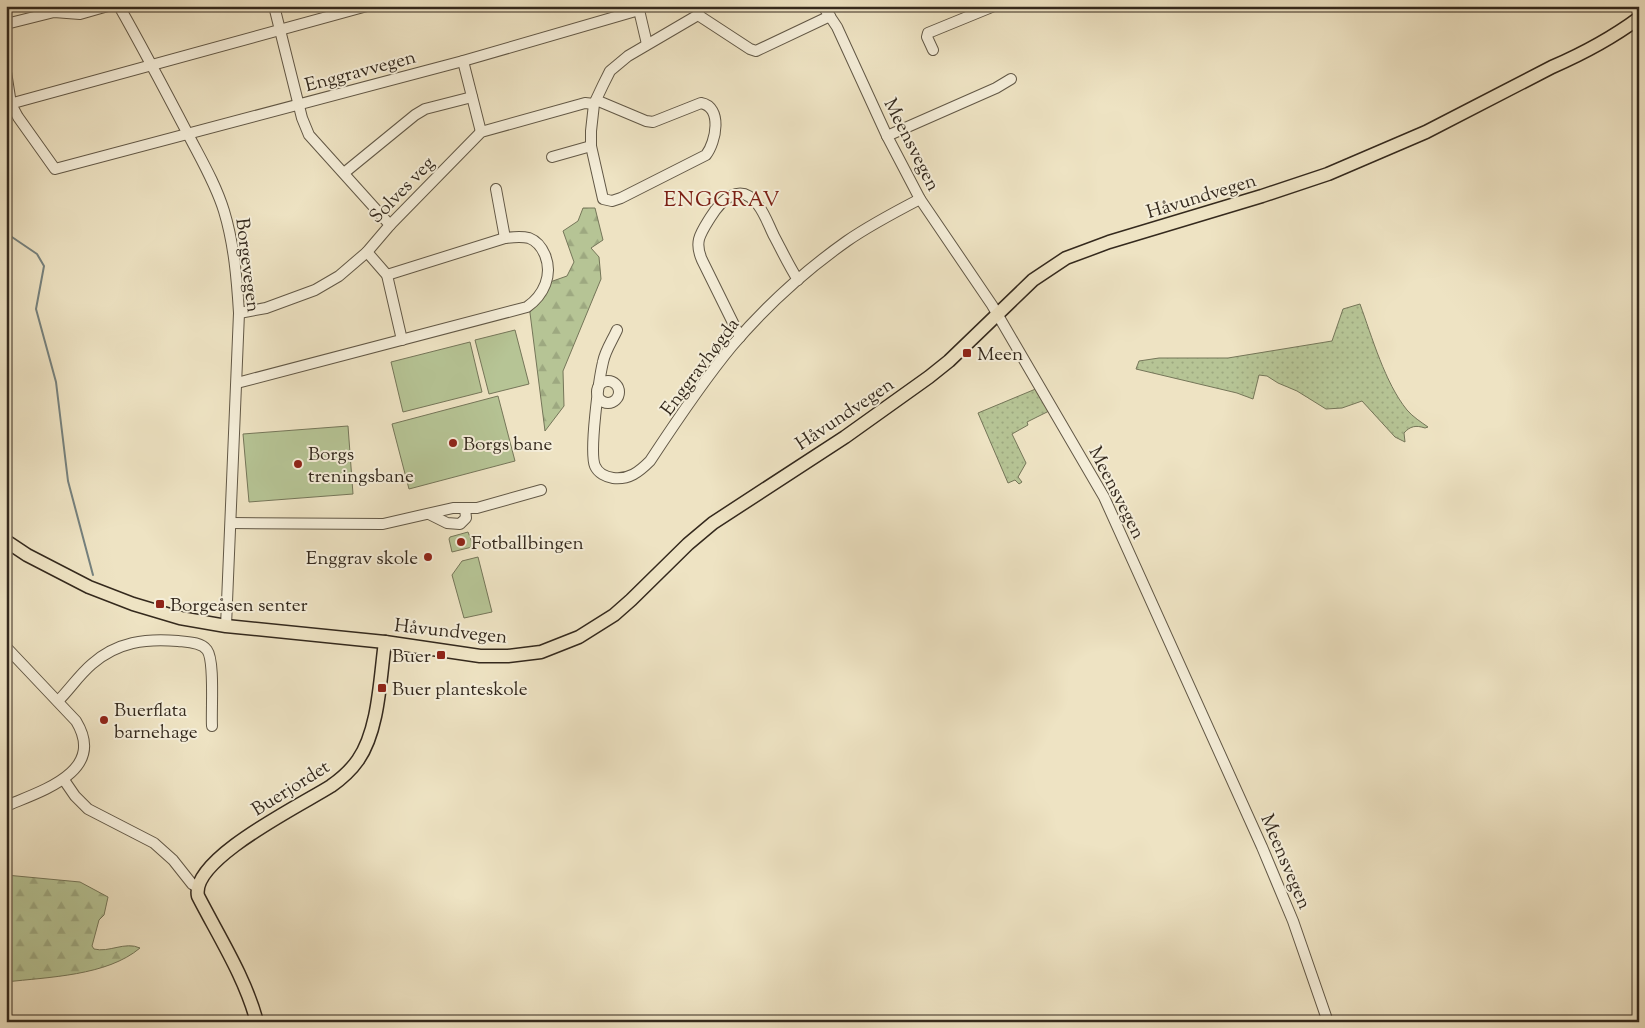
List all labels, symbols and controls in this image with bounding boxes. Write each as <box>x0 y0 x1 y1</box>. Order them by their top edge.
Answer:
street label: Enggravvegen <box>302 45 419 100</box>
street label: Meensvegen <box>876 94 946 196</box>
street label: Solves veg <box>364 151 442 230</box>
street label: Håvundvegen <box>1144 168 1260 227</box>
district label: ENGGRAV <box>664 186 780 216</box>
street label: Borgevegen <box>227 217 266 314</box>
street label: Enggravhøgda <box>655 313 747 422</box>
place label: Meen <box>977 342 1023 369</box>
marker: Meen <box>961 347 973 359</box>
street label: Håvundvegen <box>791 372 900 458</box>
place label: Borgs bane <box>463 432 552 459</box>
marker: Borgs bane <box>447 437 459 449</box>
place label: Borgs treningsbane <box>308 442 414 491</box>
street label: Meensvegen <box>1081 442 1151 544</box>
marker: Borgs treningsbane <box>292 458 304 470</box>
place label: Fotballbingen <box>471 531 584 558</box>
marker: Fotballbingen <box>455 536 467 548</box>
place label: Enggrav skole <box>306 546 418 573</box>
marker: Enggrav skole <box>422 551 434 563</box>
place label: Borgeåsen senter <box>170 593 308 620</box>
marker: Borgeåsen senter <box>154 598 166 610</box>
street label: Håvundvegen <box>393 613 509 652</box>
place label: Buer <box>392 644 431 671</box>
marker: Buer <box>435 649 447 661</box>
place label: Buer planteskole <box>392 677 528 704</box>
marker: Buer planteskole <box>376 682 388 694</box>
place label: Buerflata barnehage <box>114 698 198 747</box>
marker: Buerflata barnehage <box>98 714 110 726</box>
street label: Buerjordet <box>247 754 336 824</box>
street label: Meensvegen <box>1253 810 1317 914</box>

